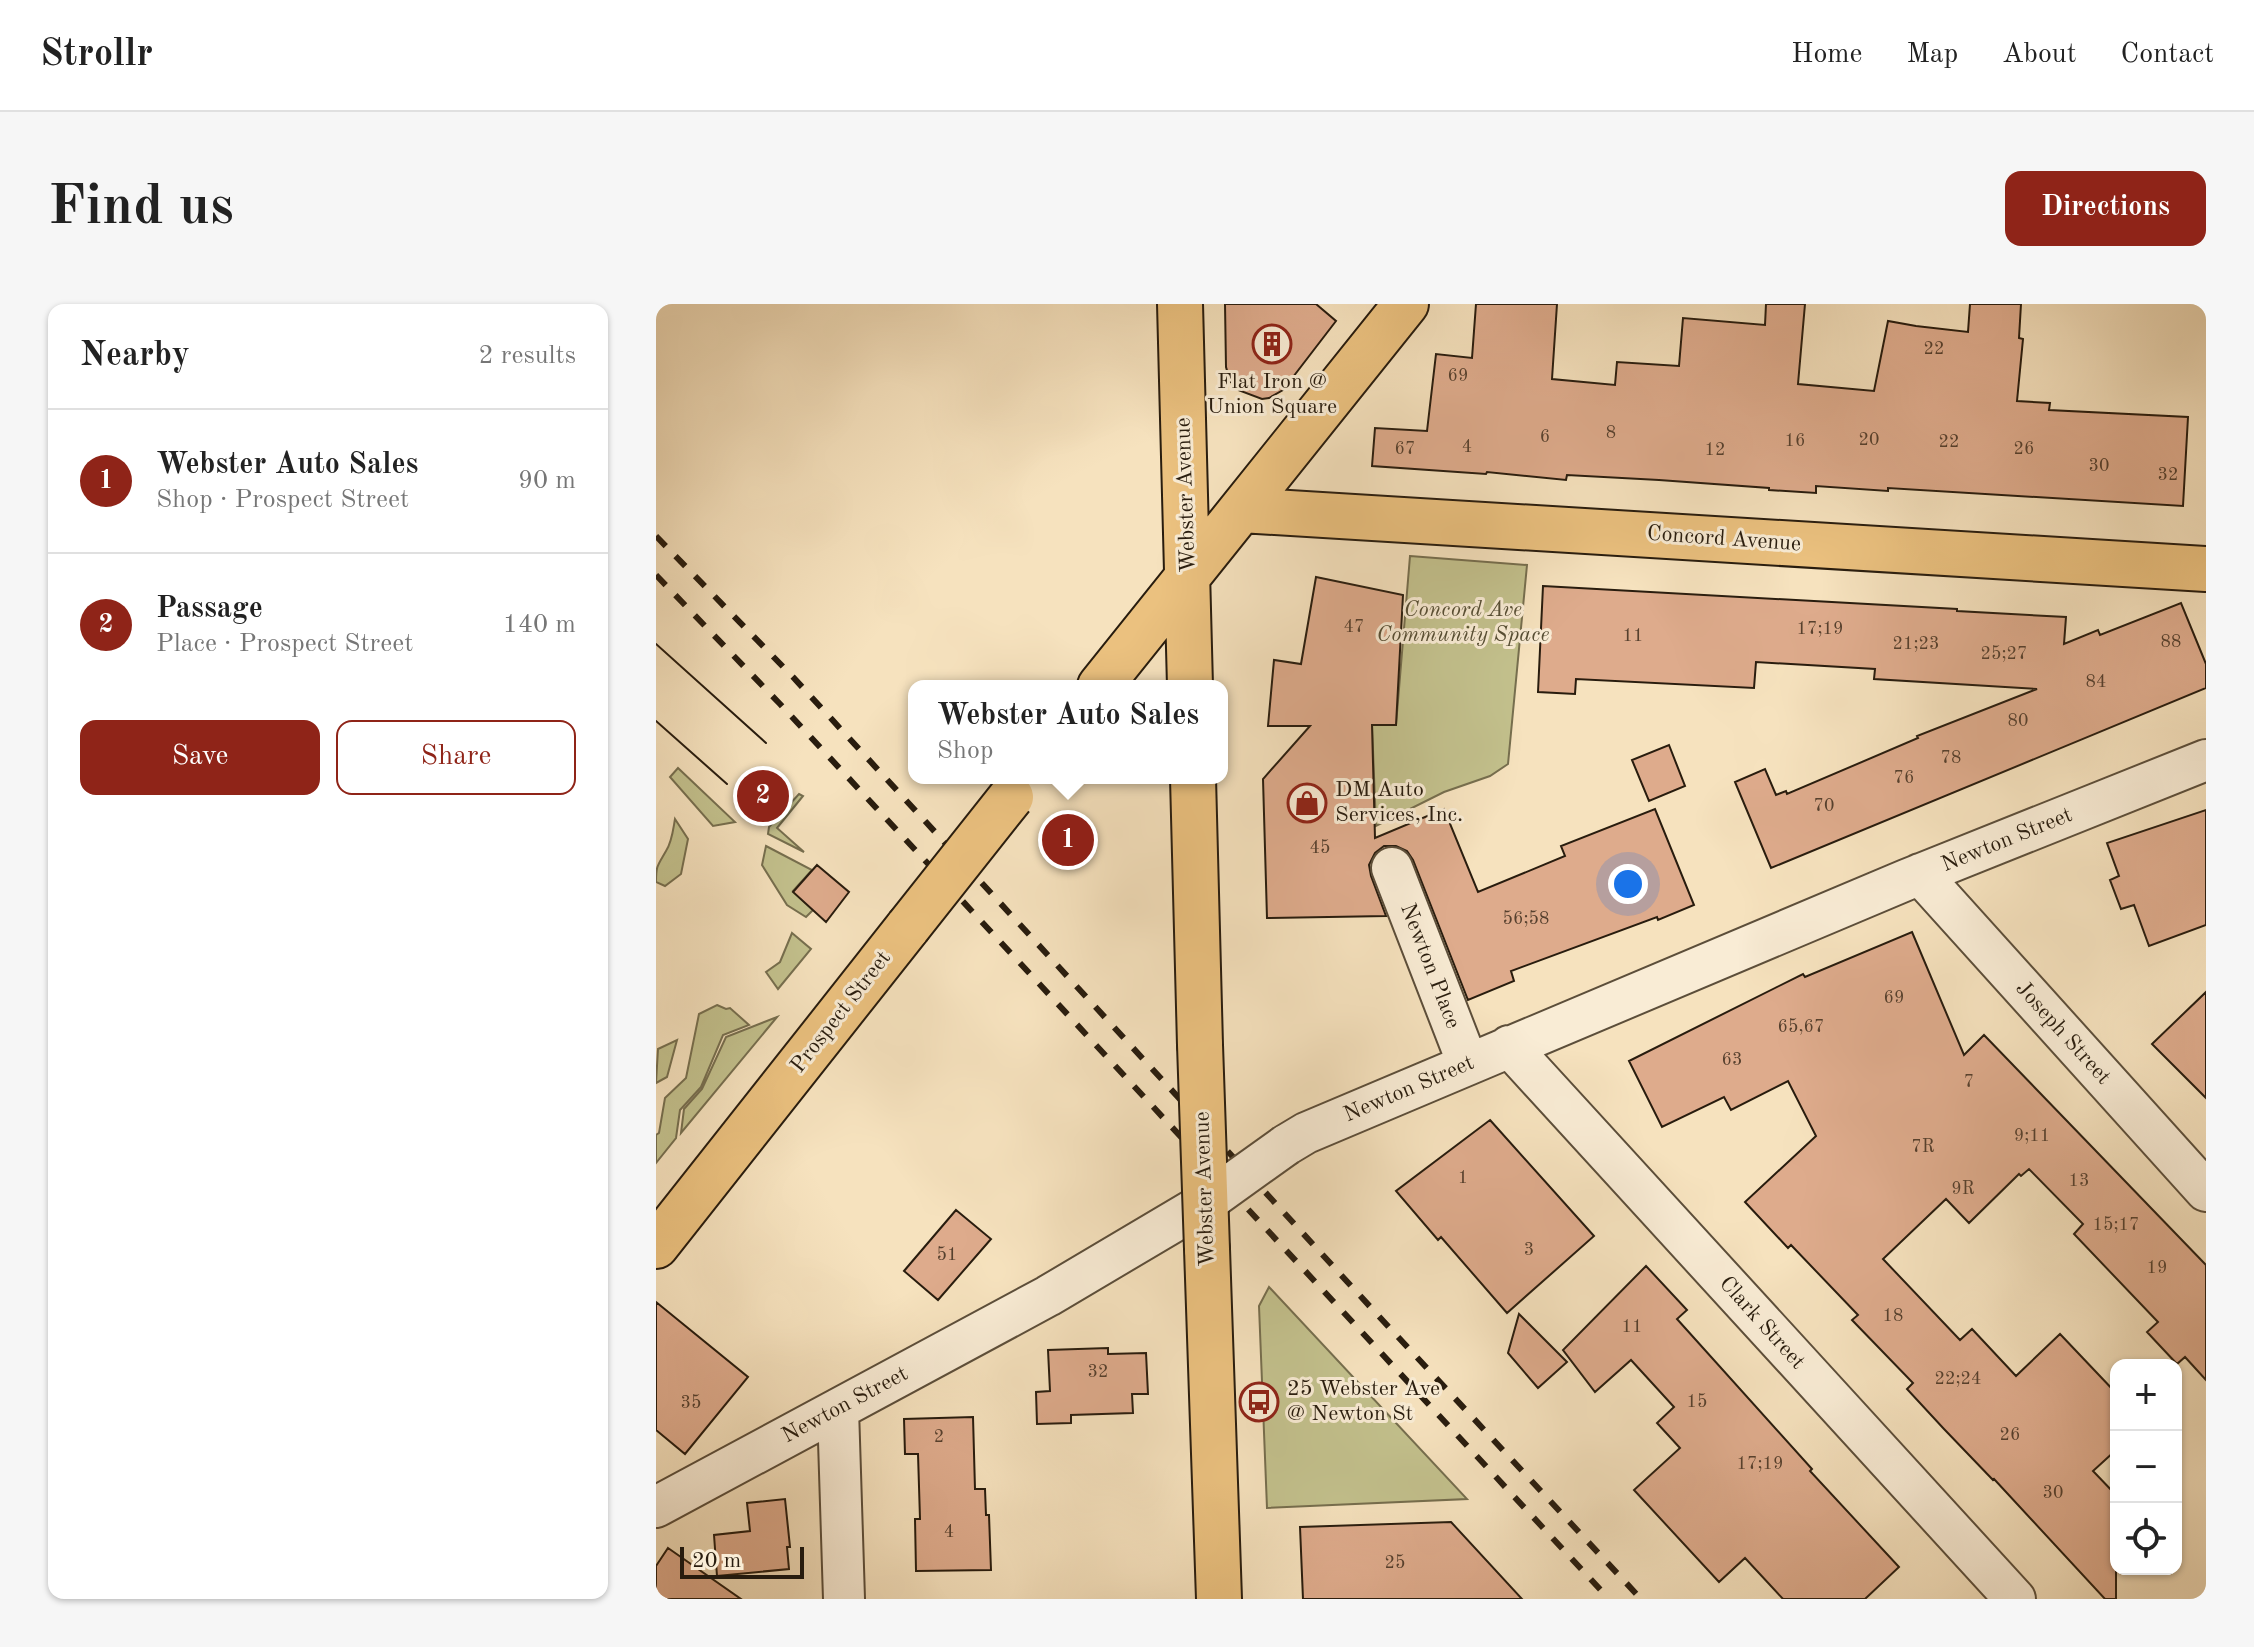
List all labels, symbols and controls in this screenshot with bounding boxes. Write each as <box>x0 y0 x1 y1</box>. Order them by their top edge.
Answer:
text: Strollr <box>40 36 153 74</box>
text: Home <box>1791 41 1862 69</box>
text: Map <box>1906 41 1958 69</box>
text: About <box>2002 41 2077 69</box>
text: Contact <box>2121 41 2214 69</box>
button: Directions <box>2005 171 2206 246</box>
text: Find us <box>48 180 234 236</box>
building icon: Flat Iron @ Union Square <box>1251 323 1293 365</box>
text: Nearby <box>80 339 190 373</box>
house number: 22 <box>1924 340 1944 358</box>
text: 2 results <box>478 343 576 369</box>
house number: 69 <box>1448 367 1468 385</box>
place label: Flat Iron @ Union Square <box>1207 371 1337 418</box>
street label: Webster Avenue <box>1172 417 1200 573</box>
house number: 8 <box>1606 424 1616 442</box>
house number: 6 <box>1540 428 1550 446</box>
house number: 20 <box>1859 431 1879 449</box>
house number: 16 <box>1785 432 1805 450</box>
house number: 22 <box>1939 433 1959 451</box>
house number: 4 <box>1462 438 1472 456</box>
house number: 67 <box>1395 440 1415 458</box>
house number: 26 <box>2014 440 2034 458</box>
house number: 12 <box>1705 441 1725 459</box>
text: Webster Auto Sales <box>156 450 419 480</box>
house number: 30 <box>2089 457 2109 475</box>
house number: 32 <box>2158 466 2178 484</box>
text: 1 <box>98 468 114 494</box>
text: 90 m <box>518 468 576 494</box>
text: Shop · Prospect Street <box>156 487 409 513</box>
street label: Concord Avenue <box>1646 523 1802 555</box>
text: Passage <box>156 594 263 624</box>
park label: Concord Ave Community Space <box>1376 599 1550 646</box>
text: 2 <box>98 612 114 638</box>
text: 140 m <box>503 612 576 638</box>
house number: 47 <box>1344 618 1364 636</box>
house number: 17;19 <box>1797 620 1843 638</box>
house number: 11 <box>1623 627 1643 645</box>
text: Place · Prospect Street <box>156 631 413 657</box>
house number: 88 <box>2161 633 2181 651</box>
house number: 21;23 <box>1893 635 1939 653</box>
house number: 25;27 <box>1981 645 2027 663</box>
house number: 84 <box>2086 673 2106 691</box>
popup <box>908 680 1228 784</box>
text: Webster Auto Sales <box>937 701 1199 731</box>
house number: 80 <box>2008 712 2028 730</box>
button: Save <box>80 720 320 795</box>
button: Share <box>336 720 576 795</box>
text: Shop <box>937 738 993 764</box>
house number: 78 <box>1941 749 1961 767</box>
pin: 2 <box>737 766 789 826</box>
house number: 76 <box>1894 769 1914 787</box>
place label: DM Auto Services, Inc. <box>1335 779 1463 826</box>
shop icon: DM Auto Services, Inc. <box>1286 782 1328 824</box>
house number: 70 <box>1814 797 1834 815</box>
street label: Newton Street <box>1938 804 2076 876</box>
pin: 1 <box>1042 810 1094 870</box>
house number: 45 <box>1310 839 1330 857</box>
your location <box>1608 864 1648 904</box>
street label: Newton Place <box>1396 900 1464 1032</box>
house number: 56;58 <box>1503 910 1549 928</box>
street label: Prospect Street <box>787 947 895 1077</box>
street label: Joseph Street <box>2011 977 2115 1089</box>
house number: 69 <box>1884 989 1904 1007</box>
house number: 65,67 <box>1778 1018 1824 1036</box>
house number: 63 <box>1722 1051 1742 1069</box>
street label: Newton Street <box>1341 1052 1477 1126</box>
house number: 7 <box>1964 1073 1974 1091</box>
street label: Webster Avenue <box>1191 1111 1219 1267</box>
house number: 9;11 <box>2014 1127 2050 1145</box>
house number: 7R <box>1911 1138 1935 1156</box>
house number: 1 <box>1458 1169 1468 1187</box>
house number: 13 <box>2069 1172 2089 1190</box>
house number: 9R <box>1951 1180 1975 1198</box>
house number: 15;17 <box>2093 1216 2139 1234</box>
house number: 3 <box>1524 1241 1534 1259</box>
house number: 51 <box>937 1246 957 1264</box>
house number: 19 <box>2147 1259 2167 1277</box>
street label: Clark Street <box>1715 1272 1809 1374</box>
house number: 18 <box>1883 1307 1903 1325</box>
house number: 11 <box>1622 1318 1642 1336</box>
map controls <box>2110 1359 2182 1575</box>
button: + <box>2110 1359 2182 1431</box>
street label: Newton Street <box>778 1363 912 1447</box>
house number: 32 <box>1088 1363 1108 1381</box>
house number: 22;24 <box>1935 1370 1981 1388</box>
place label: 25 Webster Ave @ Newton St <box>1287 1378 1440 1425</box>
bus stop icon: 25 Webster Ave @ Newton St <box>1238 1381 1280 1423</box>
house number: 15 <box>1687 1393 1707 1411</box>
house number: 35 <box>681 1394 701 1412</box>
house number: 26 <box>2000 1426 2020 1444</box>
house number: 2 <box>934 1428 944 1446</box>
button: − <box>2110 1431 2182 1503</box>
house number: 17;19 <box>1737 1455 1783 1473</box>
house number: 30 <box>2043 1484 2063 1502</box>
button: locate <box>2110 1503 2182 1575</box>
house number: 4 <box>944 1523 954 1541</box>
scale bar <box>680 1543 804 1579</box>
text: 20 m <box>692 1550 741 1572</box>
house number: 25 <box>1385 1554 1405 1572</box>

